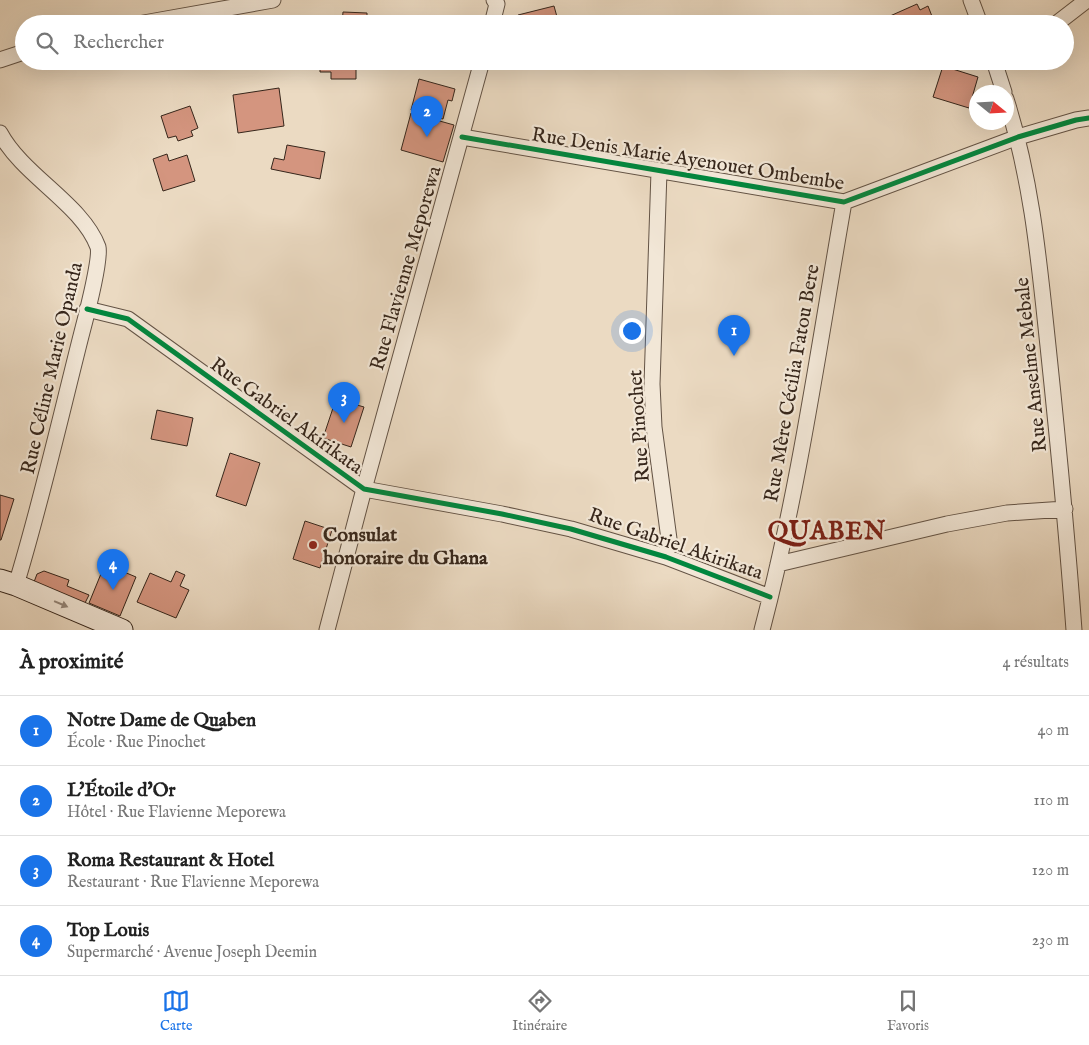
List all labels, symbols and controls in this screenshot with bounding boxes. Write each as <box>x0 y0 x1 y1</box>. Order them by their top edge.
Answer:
search box <box>15 15 1074 70</box>
icon: search <box>33 29 61 57</box>
text: Rechercher <box>73 31 164 55</box>
north arrow <box>969 85 1014 130</box>
pin: 2 <box>411 96 443 137</box>
street label: Rue Denis Marie Ayenouet Ombembe <box>530 122 846 197</box>
street label: Rue Flavienne Meporewa <box>365 163 448 374</box>
street label: Rue Céline Marie Opanda <box>16 259 89 477</box>
street label: Rue Mère Cécilia Fatou Bere <box>759 262 826 504</box>
street label: Rue Anselme Mebale <box>1010 276 1053 453</box>
pin: 1 <box>718 315 750 356</box>
your location <box>619 318 645 344</box>
street label: Rue Gabriel Akirikata <box>205 352 368 480</box>
street label: Rue Pinochet <box>623 369 656 483</box>
pin: 3 <box>328 382 360 423</box>
street label: Rue Gabriel Akirikata <box>585 503 766 586</box>
district label: QUABEN <box>768 516 886 548</box>
place label: Consulat honoraire du Ghana <box>322 523 488 571</box>
marker: Consulat honoraire du Ghana <box>307 539 319 551</box>
pin: 4 <box>97 549 129 590</box>
one-way arrow <box>54 601 68 609</box>
text: À proximité <box>20 649 123 676</box>
text: 4 résultats <box>1003 653 1069 673</box>
text: Notre Dame de Quaben <box>67 709 256 733</box>
text: 1 <box>33 721 39 741</box>
text: 40 m <box>1037 721 1069 741</box>
text: École · Rue Pinochet <box>67 733 206 753</box>
text: L'Étoile d'Or <box>67 779 175 803</box>
text: 2 <box>32 791 40 811</box>
text: 110 m <box>1033 791 1069 811</box>
text: Hôtel · Rue Flavienne Meporewa <box>67 803 286 823</box>
text: Roma Restaurant & Hotel <box>67 849 274 873</box>
text: 3 <box>33 861 39 881</box>
text: 120 m <box>1032 861 1069 881</box>
text: Restaurant · Rue Flavienne Meporewa <box>67 873 319 893</box>
text: Top Louis <box>67 919 149 943</box>
text: 4 <box>32 931 40 951</box>
text: 230 m <box>1032 931 1069 951</box>
text: Supermarché · Avenue Joseph Deemin <box>67 943 317 963</box>
tab: Carte <box>160 987 192 1035</box>
tab: Itinéraire <box>512 987 567 1035</box>
tab: Favoris <box>887 987 929 1035</box>

